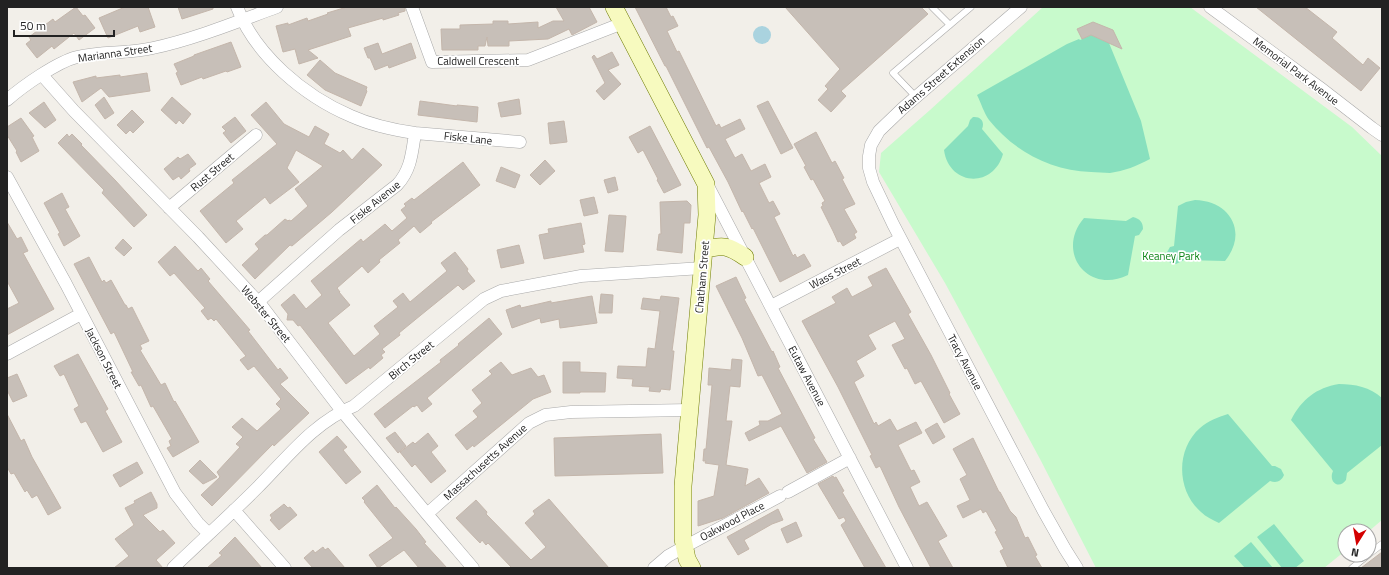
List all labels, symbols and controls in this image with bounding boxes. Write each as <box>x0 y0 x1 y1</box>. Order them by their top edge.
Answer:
scale bar <box>14 12 114 38</box>
text: 50 m <box>20 16 46 35</box>
street label: Adams Street Extension <box>894 33 988 117</box>
street label: Memorial Park Avenue <box>1250 33 1343 109</box>
street label: Marianna Street <box>77 40 153 66</box>
street label: Caldwell Crescent <box>437 53 519 69</box>
street label: Fiske Lane <box>443 128 493 149</box>
street label: Rust Street <box>187 149 237 195</box>
street label: Fiske Avenue <box>346 176 404 227</box>
street label: Chatham Street <box>691 240 713 314</box>
park label: Keaney Park <box>1142 248 1200 264</box>
street label: Wass Street <box>806 253 864 293</box>
street label: Webster Street <box>237 282 295 346</box>
street label: Jackson Street <box>82 325 126 391</box>
street label: Tracy Avenue <box>944 331 987 393</box>
street label: Birch Street <box>385 337 437 383</box>
street label: Eutaw Avenue <box>784 343 830 409</box>
street label: Massachusetts Avenue <box>440 420 531 504</box>
street label: Oakwood Place <box>697 497 768 545</box>
north arrow <box>1337 523 1377 563</box>
text: N <box>1350 544 1360 561</box>

